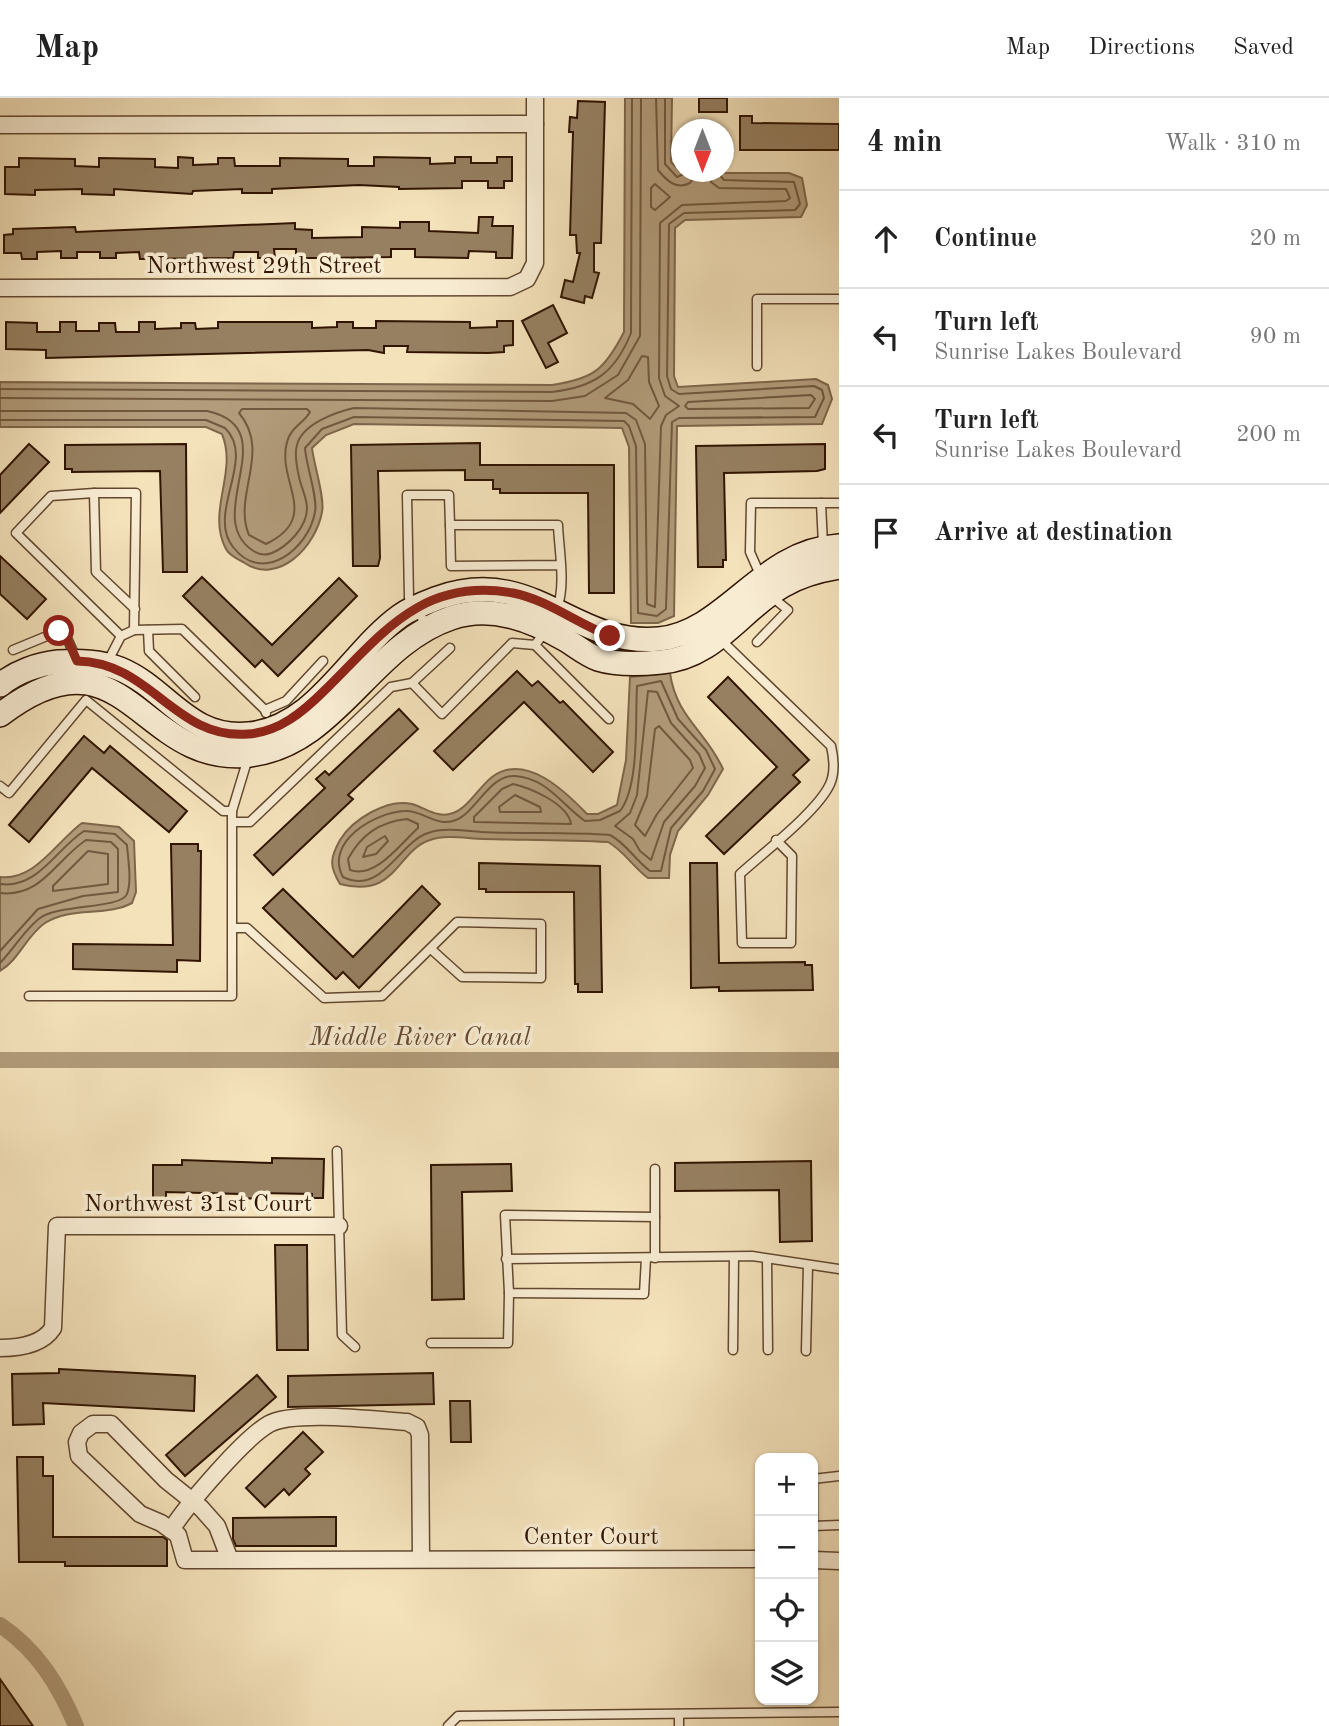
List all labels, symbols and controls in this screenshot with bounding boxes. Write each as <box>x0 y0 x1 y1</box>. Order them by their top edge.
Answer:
text: Map <box>35 32 99 65</box>
text: Map <box>1006 36 1050 60</box>
text: Directions <box>1088 36 1195 60</box>
text: Saved <box>1233 36 1294 60</box>
north arrow <box>671 119 734 182</box>
text: 4 min <box>867 128 942 158</box>
text: Walk · 310 m <box>1165 132 1301 155</box>
icon: ahead <box>867 220 905 258</box>
text: Continue <box>934 226 1037 252</box>
text: 20 m <box>1250 227 1301 250</box>
street label: Northwest 29th Street <box>146 255 382 279</box>
text: Turn left <box>934 310 1039 336</box>
icon: left <box>867 318 905 356</box>
text: 90 m <box>1250 325 1301 348</box>
text: Sunrise Lakes Boulevard <box>934 341 1182 364</box>
text: Turn left <box>934 408 1039 434</box>
icon: left <box>867 416 905 454</box>
text: 200 m <box>1236 423 1301 446</box>
text: Sunrise Lakes Boulevard <box>934 439 1182 462</box>
icon: arrive <box>867 514 905 552</box>
text: Arrive at destination <box>934 520 1173 546</box>
route start <box>43 615 74 646</box>
route end <box>594 620 625 651</box>
water label: Middle River Canal <box>308 1025 531 1051</box>
street label: Northwest 31st Court <box>84 1193 312 1217</box>
map controls <box>755 1453 818 1705</box>
button: + <box>755 1453 818 1516</box>
button: − <box>755 1516 818 1579</box>
street label: Center Court <box>523 1526 659 1550</box>
button: locate <box>755 1579 818 1642</box>
button: layers <box>755 1642 818 1705</box>

